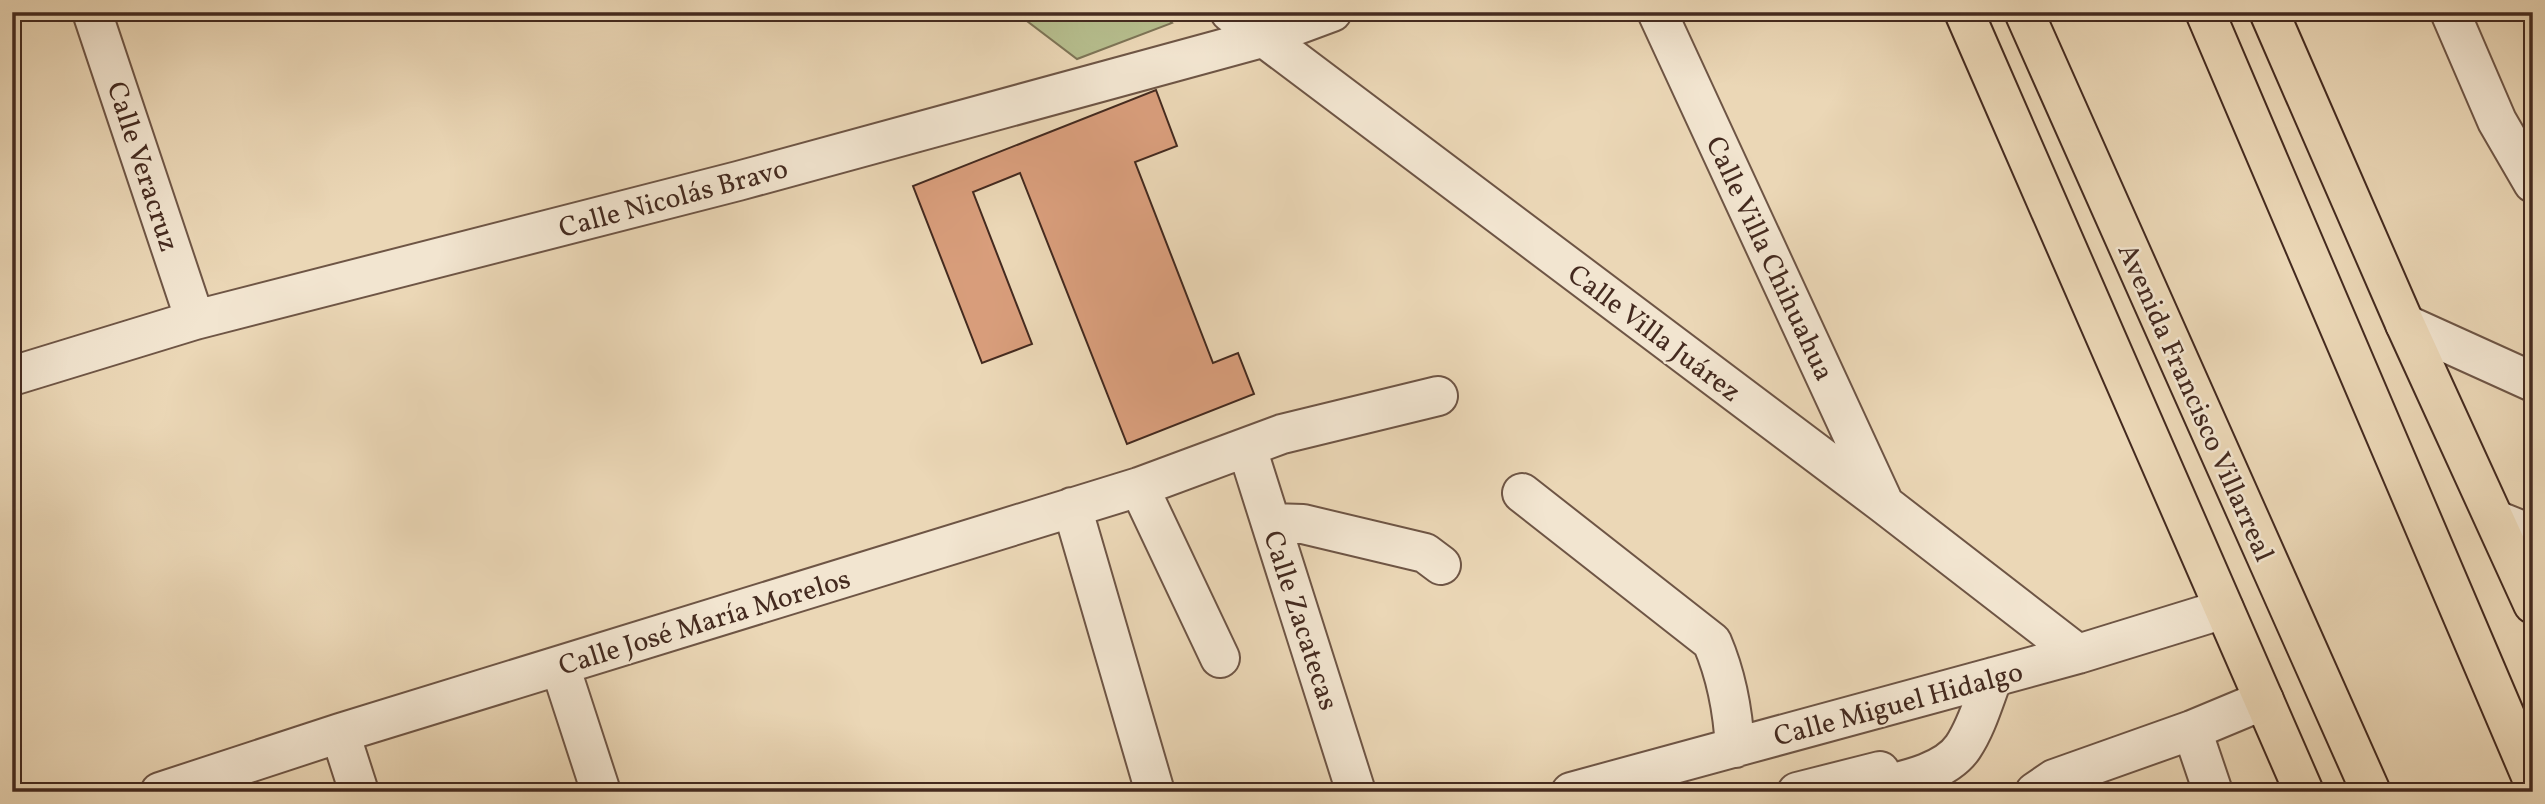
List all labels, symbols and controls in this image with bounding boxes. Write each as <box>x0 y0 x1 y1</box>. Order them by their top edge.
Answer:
street label: Calle Veracruz <box>96 77 187 257</box>
street label: Calle Villa Chihuahua <box>1695 130 1843 388</box>
street label: Calle Nicolás Bravo <box>555 150 793 249</box>
street label: Avenida Francisco Villarreal <box>2107 238 2283 568</box>
street label: Calle Villa Juárez <box>1559 256 1748 412</box>
street label: Calle Zacatecas <box>1252 526 1347 716</box>
street label: Calle José María Morelos <box>554 560 855 686</box>
street label: Calle Miguel Hidalgo <box>1770 653 2028 757</box>

